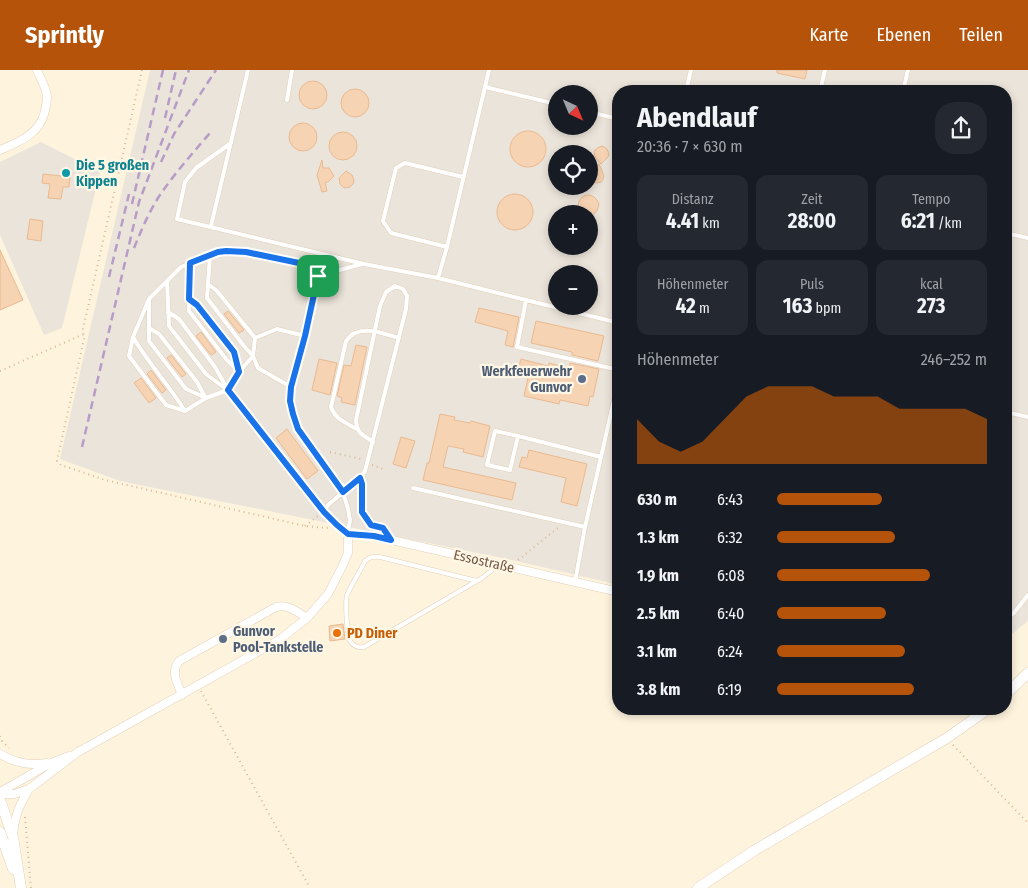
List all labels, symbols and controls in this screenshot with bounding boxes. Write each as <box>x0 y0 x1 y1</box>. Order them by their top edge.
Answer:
text: Sprintly <box>25 21 104 49</box>
text: Karte <box>809 24 848 46</box>
text: Ebenen <box>876 24 931 46</box>
text: Teilen <box>959 24 1003 46</box>
north arrow <box>548 85 598 135</box>
map controls <box>548 85 598 315</box>
text: Abendlauf <box>637 101 757 134</box>
button: share <box>935 102 987 154</box>
text: 20:36 · 7 × 630 m <box>637 137 743 156</box>
button: locate <box>548 145 598 195</box>
place label: Die 5 großen Kippen <box>76 157 149 190</box>
marker: Die 5 großen Kippen <box>60 167 72 179</box>
text: Distanz <box>672 191 714 208</box>
text: Zeit <box>801 191 823 208</box>
text: Tempo <box>912 191 950 208</box>
button: + <box>548 205 598 255</box>
text: 4.41 <box>666 208 699 234</box>
text: 28:00 <box>788 208 836 234</box>
text: 6:21 <box>901 208 935 234</box>
text: km <box>699 215 720 232</box>
text: /km <box>935 215 962 232</box>
pin <box>297 255 339 297</box>
icon: arrive <box>304 262 332 290</box>
button: − <box>548 265 598 315</box>
text: Höhenmeter <box>657 276 728 293</box>
text: Puls <box>800 276 824 293</box>
text: kcal <box>920 276 943 293</box>
text: 42 <box>675 293 696 319</box>
text: 163 <box>783 293 812 319</box>
text: 273 <box>917 293 946 319</box>
text: m <box>696 300 710 317</box>
text: bpm <box>812 300 841 317</box>
text: Höhenmeter <box>637 350 719 369</box>
text: 246–252 m <box>921 350 987 369</box>
place label: Werkfeuerwehr Gunvor <box>482 363 573 396</box>
marker: Werkfeuerwehr Gunvor <box>576 373 588 385</box>
text: 630 m <box>637 490 677 509</box>
text: 6:43 <box>717 490 743 509</box>
text: 1.3 km <box>637 528 679 547</box>
text: 6:32 <box>717 528 743 547</box>
street label: Essostraße <box>452 546 516 577</box>
text: 1.9 km <box>637 566 679 585</box>
text: 6:08 <box>717 566 745 585</box>
text: 2.5 km <box>637 604 680 623</box>
text: 6:40 <box>717 604 744 623</box>
place label: Gunvor Pool-Tankstelle <box>233 623 323 656</box>
place label: PD Diner <box>347 625 398 642</box>
marker: PD Diner <box>331 627 343 639</box>
marker: Gunvor Pool-Tankstelle <box>217 633 229 645</box>
text: 3.1 km <box>637 642 677 661</box>
text: 6:24 <box>717 642 743 661</box>
text: 3.8 km <box>637 680 680 699</box>
text: 6:19 <box>717 680 742 699</box>

